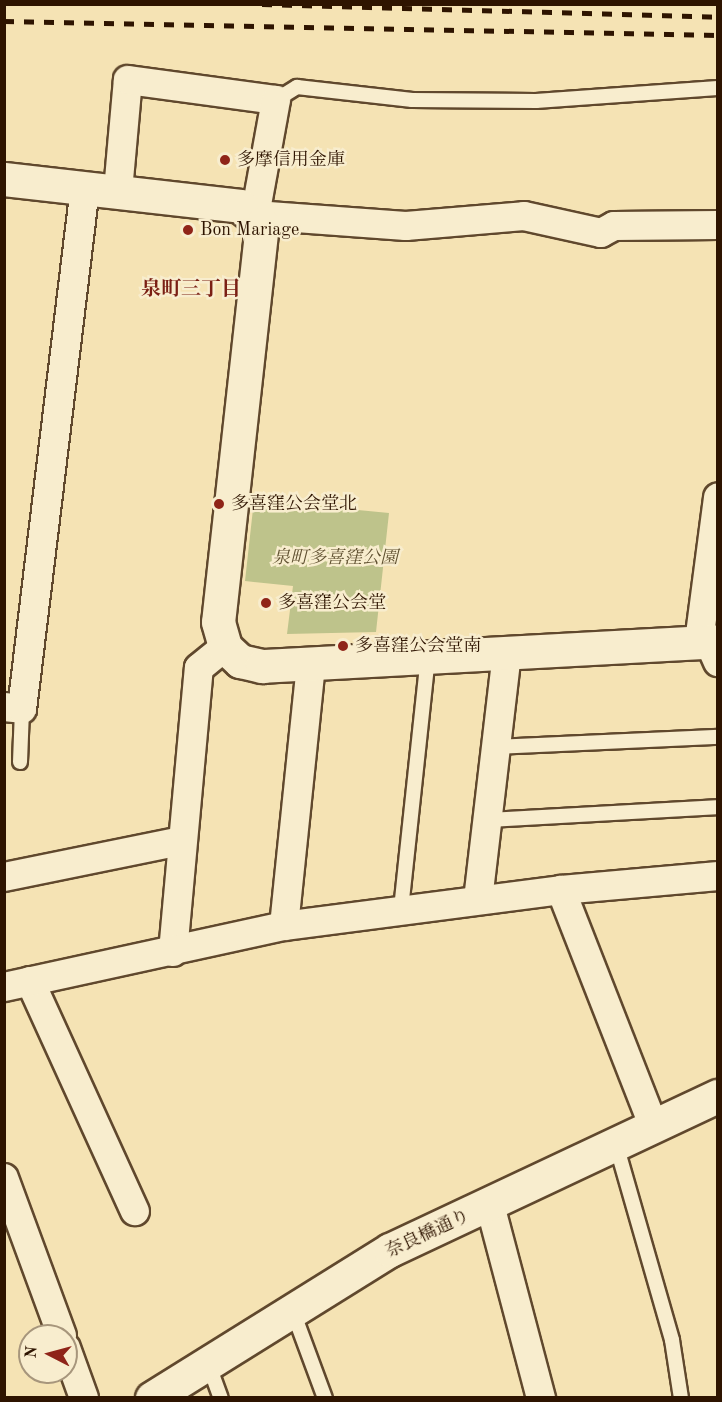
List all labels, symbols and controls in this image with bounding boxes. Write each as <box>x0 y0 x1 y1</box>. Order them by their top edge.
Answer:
place label: 多摩信用金庫 <box>237 149 345 171</box>
marker: 多摩信用金庫 <box>218 153 232 167</box>
place label: Bon Mariage <box>200 219 299 241</box>
marker: Bon Mariage <box>181 223 195 237</box>
district label: 泉町三丁目 <box>141 278 241 302</box>
place label: 多喜窪公会堂北 <box>231 493 357 515</box>
marker: 多喜窪公会堂北 <box>212 497 226 511</box>
park label: 泉町多喜窪公園 <box>272 547 398 569</box>
place label: 多喜窪公会堂 <box>278 592 386 614</box>
marker: 多喜窪公会堂 <box>259 596 273 610</box>
place label: 多喜窪公会堂南 <box>355 635 481 657</box>
marker: 多喜窪公会堂南 <box>336 639 350 653</box>
street label: 奈良橋通り <box>383 1205 473 1263</box>
north arrow <box>18 1324 78 1384</box>
text: N <box>23 1345 41 1359</box>

